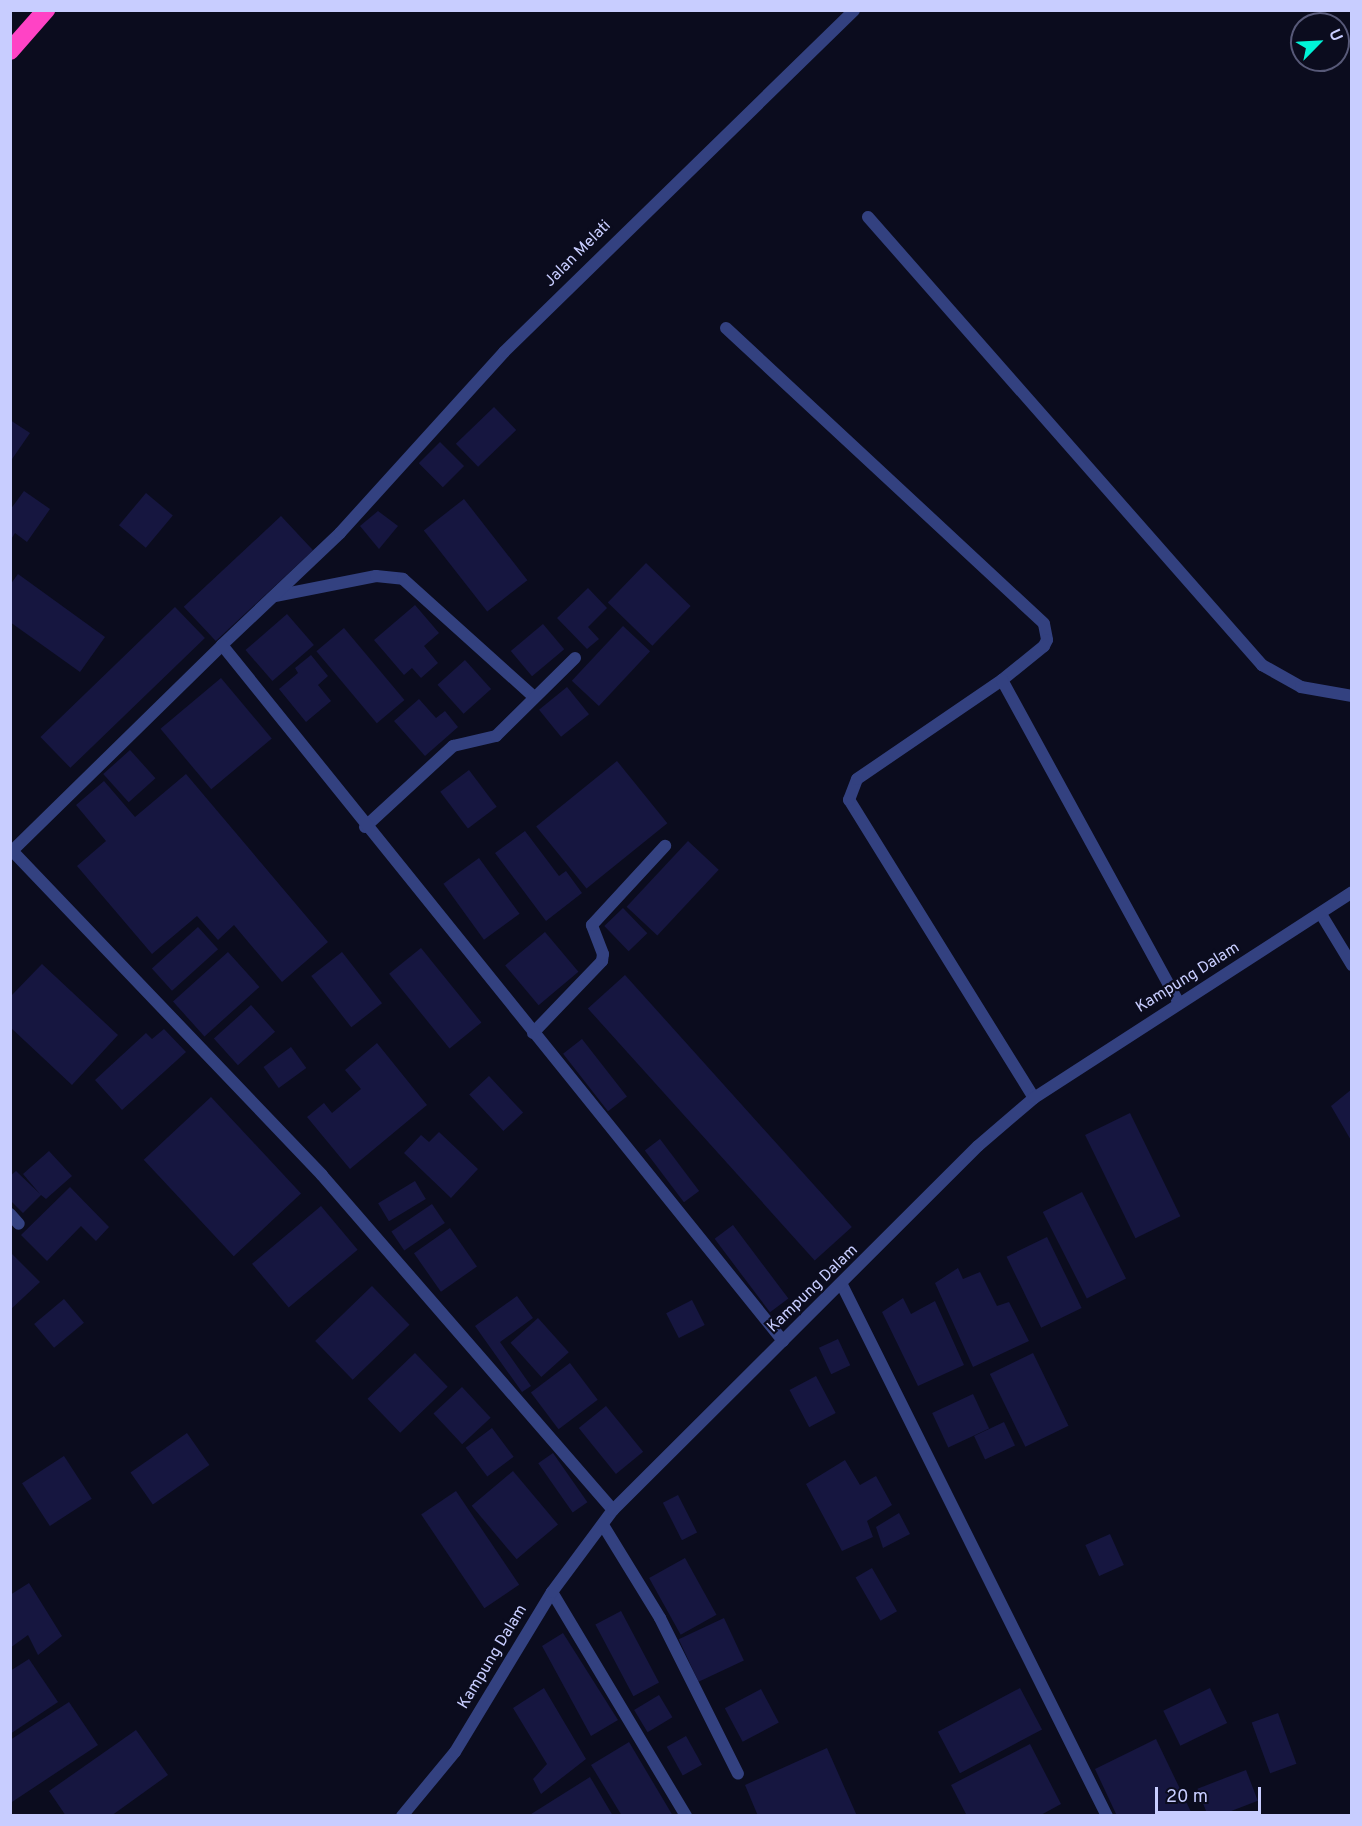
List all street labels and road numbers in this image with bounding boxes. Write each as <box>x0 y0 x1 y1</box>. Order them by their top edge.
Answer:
street label: Jalan Melati <box>541 217 615 291</box>
street label: Kampung Dalam <box>1133 939 1243 1017</box>
street label: Kampung Dalam <box>764 1241 862 1337</box>
street label: Kampung Dalam <box>454 1601 532 1713</box>

